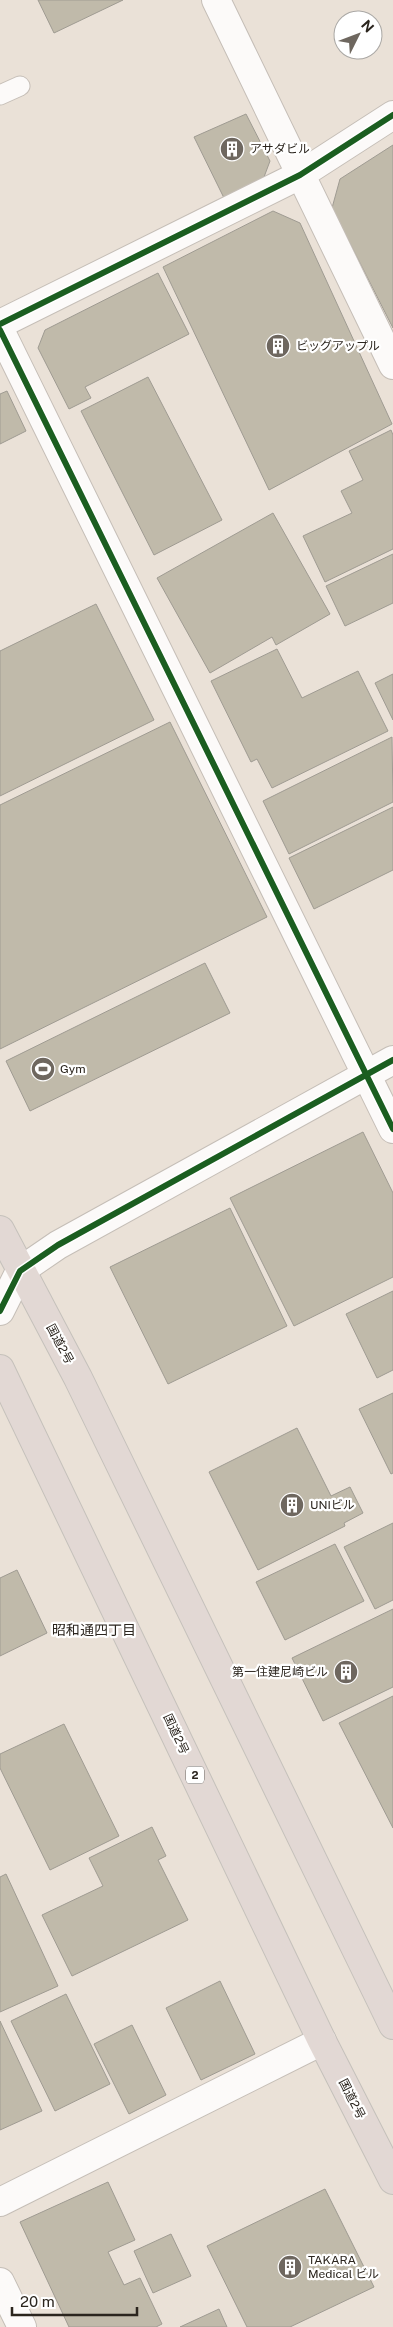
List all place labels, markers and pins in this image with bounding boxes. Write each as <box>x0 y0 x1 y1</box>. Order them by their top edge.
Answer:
building icon: アサダビル <box>219 136 245 162</box>
place label: アサダビル <box>250 142 310 156</box>
building icon: ビッグアップル <box>265 333 291 359</box>
place label: ビッグアップル <box>296 339 380 353</box>
sports icon: Gym <box>30 1056 56 1082</box>
place label: Gym <box>60 1062 86 1076</box>
building icon: UNIビル <box>279 1492 305 1518</box>
place label: UNIビル <box>310 1498 355 1512</box>
building icon: 第一住建尼崎ビル <box>333 1659 359 1685</box>
place label: 第一住建尼崎ビル <box>232 1665 328 1679</box>
place label: TAKARA Medical ビル <box>308 2253 379 2281</box>
building icon: TAKARA Medical ビル <box>277 2254 303 2280</box>

